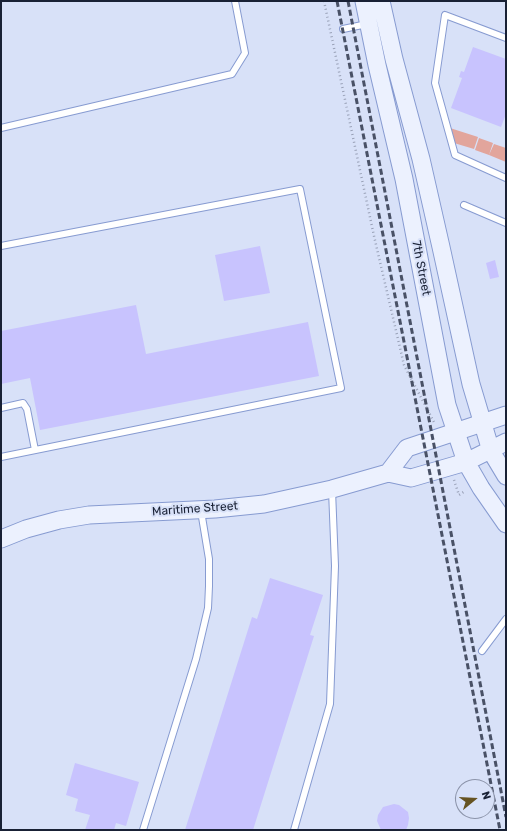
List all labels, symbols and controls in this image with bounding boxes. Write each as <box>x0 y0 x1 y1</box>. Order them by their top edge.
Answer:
street label: 7th Street <box>409 239 433 297</box>
street label: Maritime Street <box>151 499 239 519</box>
north arrow <box>455 779 495 819</box>
text: N <box>479 790 493 801</box>

